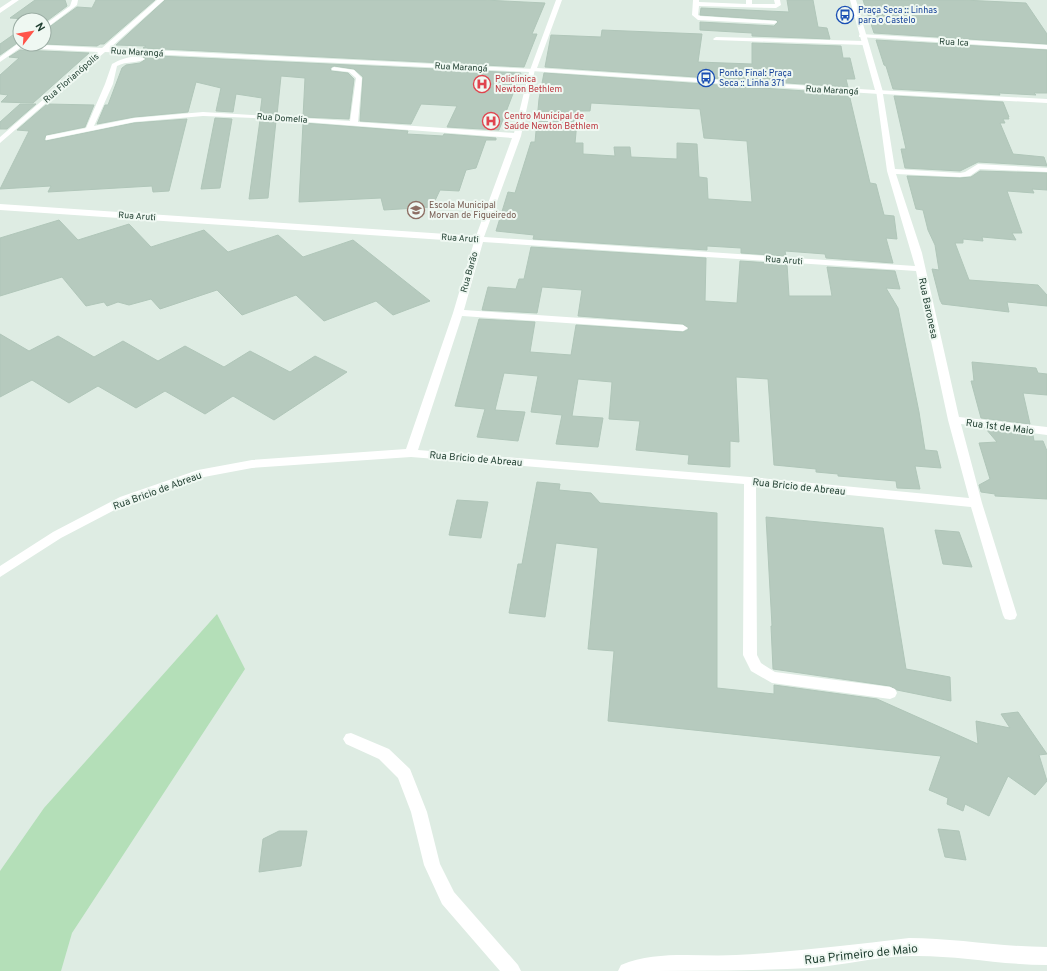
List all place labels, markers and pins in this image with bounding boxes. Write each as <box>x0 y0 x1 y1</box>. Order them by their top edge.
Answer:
bus stop icon: Praça Seca :: Linhas para o Castelo <box>835 5 855 25</box>
place label: Praça Seca :: Linhas para o Castelo <box>858 5 937 26</box>
bus stop icon: Ponto Final: Praça Seca :: Linha 371 <box>696 68 716 88</box>
place label: Ponto Final: Praça Seca :: Linha 371 <box>719 68 792 89</box>
hospital icon: Policlinica Newton Bethlem <box>472 74 492 94</box>
place label: Policlinica Newton Bethlem <box>495 74 562 95</box>
hospital icon: Centro Municipal de Saúde Newton Bethlem <box>481 111 501 131</box>
place label: Centro Municipal de Saúde Newton Bethlem <box>504 111 598 132</box>
school or university icon: Escola Municipal Morvan de Figueiredo <box>406 200 426 220</box>
place label: Escola Municipal Morvan de Figueiredo <box>429 200 516 221</box>

